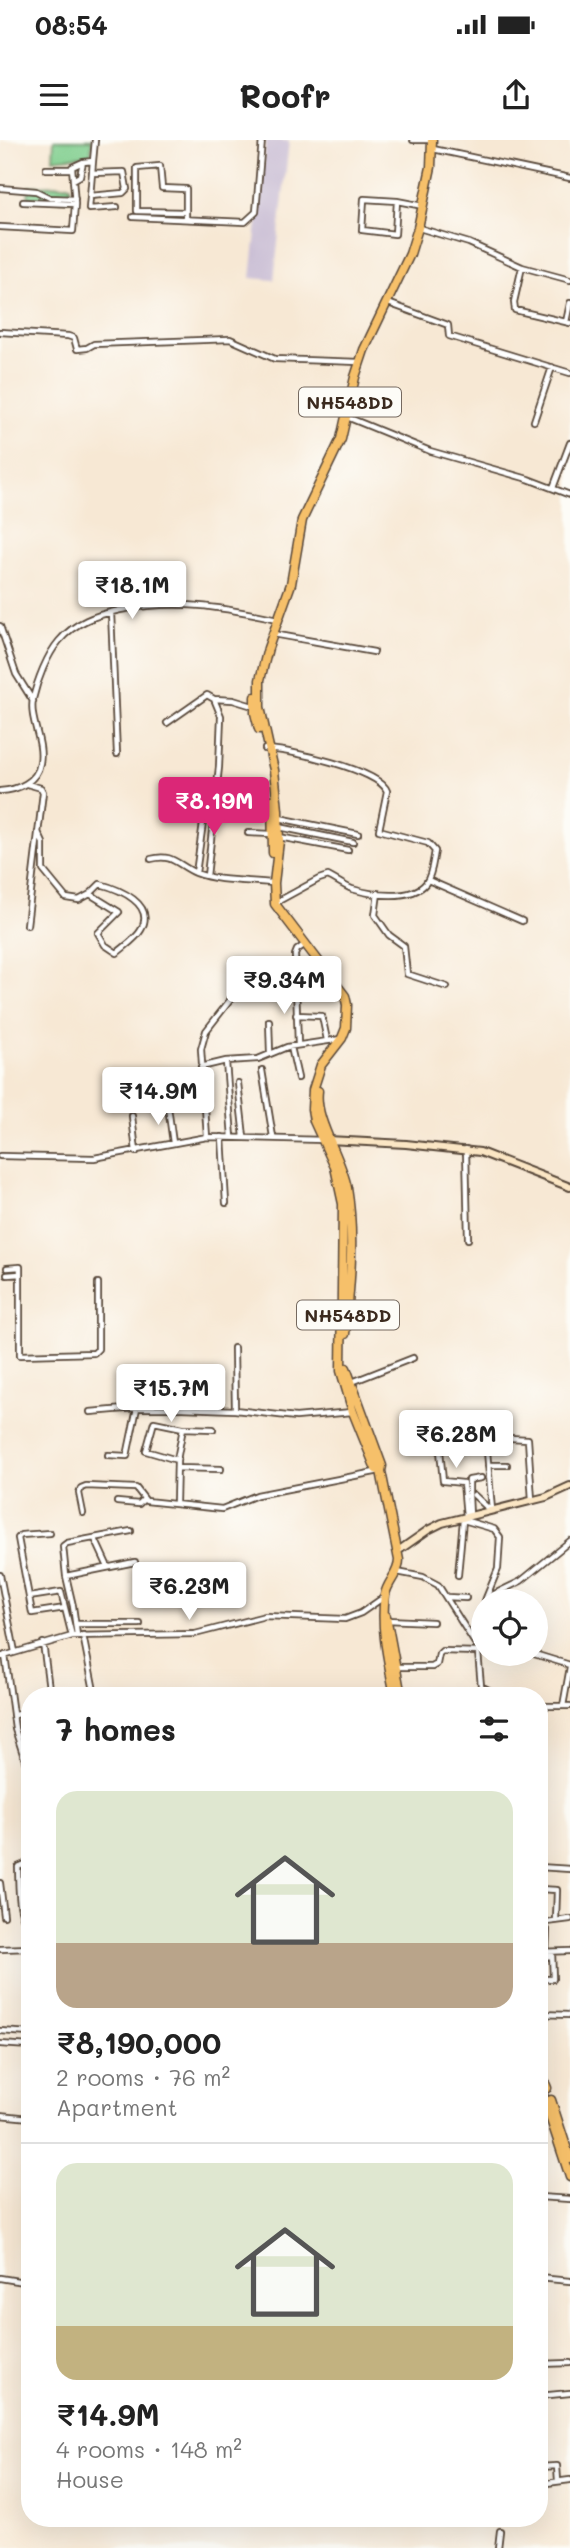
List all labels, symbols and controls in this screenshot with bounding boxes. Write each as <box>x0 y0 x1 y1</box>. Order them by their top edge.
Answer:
text: 08:54 <box>35 8 108 42</box>
text: Roofr <box>239 74 331 116</box>
icon: menu <box>35 76 73 114</box>
icon: share <box>497 76 535 114</box>
road number: NH548DD <box>299 388 401 416</box>
pin: ₹18.1M <box>75 561 189 621</box>
text: ₹18.1M <box>94 569 170 599</box>
pin: ₹8.19M <box>157 778 271 837</box>
text: ₹8.19M <box>174 785 254 815</box>
pin: ₹9.34M <box>227 956 341 1016</box>
text: ₹9.34M <box>242 964 326 994</box>
pin: ₹14.9M <box>101 1068 215 1127</box>
text: ₹14.9M <box>118 1075 198 1105</box>
road number: NH548DD <box>297 1300 399 1330</box>
pin: ₹15.7M <box>114 1364 228 1424</box>
text: ₹15.7M <box>132 1372 210 1402</box>
pin: ₹6.28M <box>399 1410 513 1470</box>
text: ₹6.28M <box>415 1418 497 1448</box>
pin: ₹6.23M <box>132 1562 246 1622</box>
text: ₹6.23M <box>148 1570 230 1600</box>
map controls <box>471 1589 548 1666</box>
button: locate <box>471 1589 548 1666</box>
text: 7 homes <box>56 1709 176 1749</box>
icon: filters <box>475 1710 513 1748</box>
icon: home <box>222 1837 348 1963</box>
text: ₹8,190,000 <box>56 2022 221 2062</box>
text: 2 rooms · 76 m² <box>56 2062 230 2092</box>
text: Apartment <box>56 2092 178 2122</box>
icon: home <box>222 2209 348 2335</box>
text: ₹14.9M <box>56 2394 160 2434</box>
text: 4 rooms · 148 m² <box>56 2434 242 2464</box>
text: House <box>56 2464 124 2494</box>

